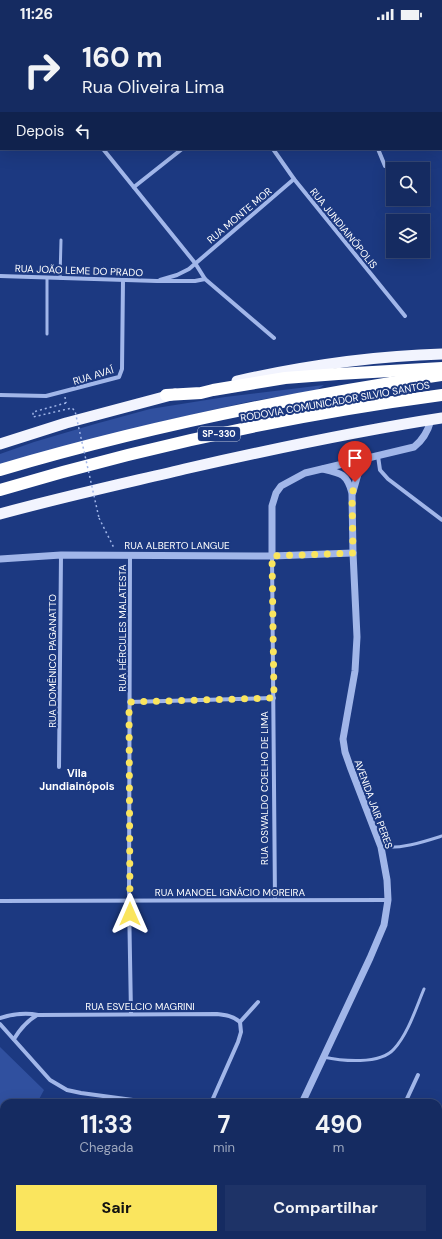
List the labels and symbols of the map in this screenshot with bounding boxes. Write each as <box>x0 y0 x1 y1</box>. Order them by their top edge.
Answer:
street label: RUA MONTE MOR <box>204 184 274 246</box>
street label: RUA JUNDIAINÓPOLIS <box>307 185 380 271</box>
street label: RUA JOÃO LEME DO PRADO <box>15 262 144 279</box>
street label: RUA AVAÍ <box>71 363 116 388</box>
street label: RODOVIA COMUNICADOR SILVIO SANTOS <box>239 378 431 425</box>
road number: SP-330 <box>198 427 240 441</box>
pin <box>338 441 372 482</box>
street label: RUA ALBERTO LANGUE <box>124 539 230 552</box>
street label: RUA HÉRCULES MALATESTA <box>116 564 129 692</box>
street label: RUA DOMÊNICO PAGANATTO <box>46 594 59 728</box>
street label: RUA OSWALDO COELHO DE LIMA <box>258 711 271 865</box>
street label: AVENIDA JAIR PERES <box>351 758 396 851</box>
district label: Vila Jundiainópois <box>39 766 115 793</box>
street label: RUA MANOEL IGNÁCIO MOREIRA <box>155 886 306 899</box>
position arrow <box>109 893 151 935</box>
street label: RUA ESVELCIO MAGRINI <box>85 1000 195 1013</box>

